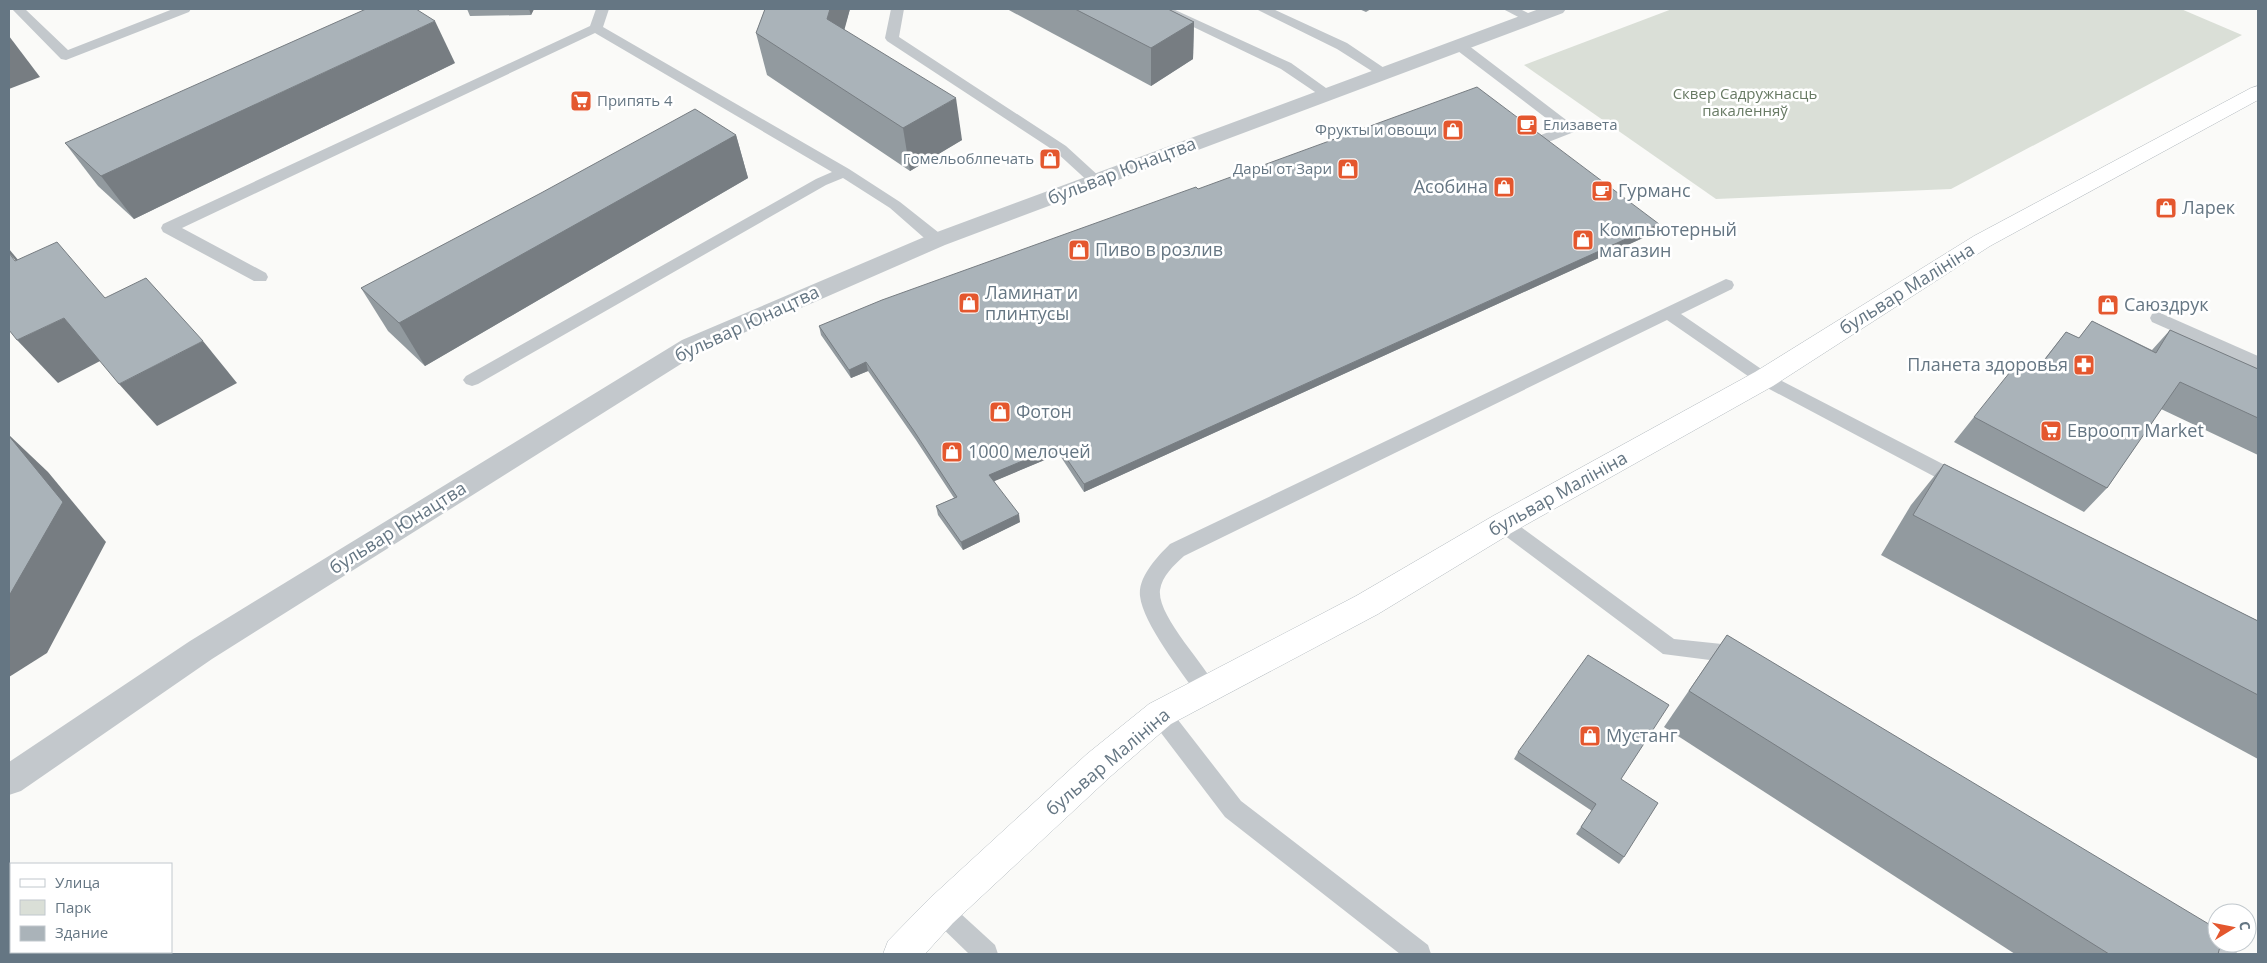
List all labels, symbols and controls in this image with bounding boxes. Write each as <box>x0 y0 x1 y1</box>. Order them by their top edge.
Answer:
park label: Сквер Садружнасць пакаленняў <box>1673 83 1817 120</box>
supermarket icon: Припять 4 <box>569 89 593 113</box>
place label: Припять 4 <box>597 90 673 110</box>
cafe icon: Елизавета <box>1515 113 1539 137</box>
place label: Елизавета <box>1543 114 1617 134</box>
shop icon: Фрукты и овощи <box>1441 118 1465 142</box>
place label: Фрукты и овощи <box>1315 119 1437 139</box>
street label: бульвар Юнацтва <box>1044 131 1199 209</box>
shop icon: Гомельоблпечать <box>1038 147 1062 171</box>
place label: Гомельоблпечать <box>903 148 1034 168</box>
shop icon: Дары от Зари <box>1336 157 1360 181</box>
place label: Дары от Зари <box>1233 158 1332 178</box>
place label: Асобина <box>1414 174 1488 198</box>
shop icon: Асобина <box>1492 175 1516 199</box>
place label: Гурманс <box>1618 178 1691 202</box>
cafe icon: Гурманс <box>1590 179 1614 203</box>
place label: Ларек <box>2182 195 2236 219</box>
shop icon: Ларек <box>2154 196 2178 220</box>
place label: Компьютерный магазин <box>1599 217 1737 262</box>
shop icon: Компьютерный магазин <box>1571 228 1595 252</box>
place label: Пиво в розлив <box>1095 237 1223 261</box>
street label: бульвар Малініна <box>1834 237 1979 339</box>
shop icon: Пиво в розлив <box>1067 238 1091 262</box>
street label: бульвар Юнацтва <box>670 279 823 367</box>
place label: Ламинат и плинтусы <box>985 280 1078 325</box>
shop icon: Ламинат и плинтусы <box>957 291 981 315</box>
place label: Саюздрук <box>2124 292 2209 316</box>
shop icon: Саюздрук <box>2096 293 2120 317</box>
place label: Планета здоровья <box>1907 352 2068 376</box>
pharmacy icon: Планета здоровья <box>2072 353 2096 377</box>
place label: Фотон <box>1016 399 1072 423</box>
shop icon: Фотон <box>988 400 1012 424</box>
place label: Евроопт Market <box>2067 418 2204 442</box>
supermarket icon: Евроопт Market <box>2039 419 2063 443</box>
place label: 1000 мелочей <box>968 439 1091 463</box>
shop icon: 1000 мелочей <box>940 440 964 464</box>
street label: бульвар Малініна <box>1484 445 1631 541</box>
street label: бульвар Юнацтва <box>325 475 470 579</box>
street label: бульвар Малініна <box>1040 702 1174 820</box>
place label: Мустанг <box>1606 723 1678 747</box>
shop icon: Мустанг <box>1578 724 1602 748</box>
legend <box>10 863 172 953</box>
text: Улица <box>55 872 100 892</box>
text: Парк <box>55 897 91 917</box>
north arrow <box>2207 903 2257 953</box>
text: С <box>2235 920 2255 932</box>
text: Здание <box>55 922 108 942</box>

